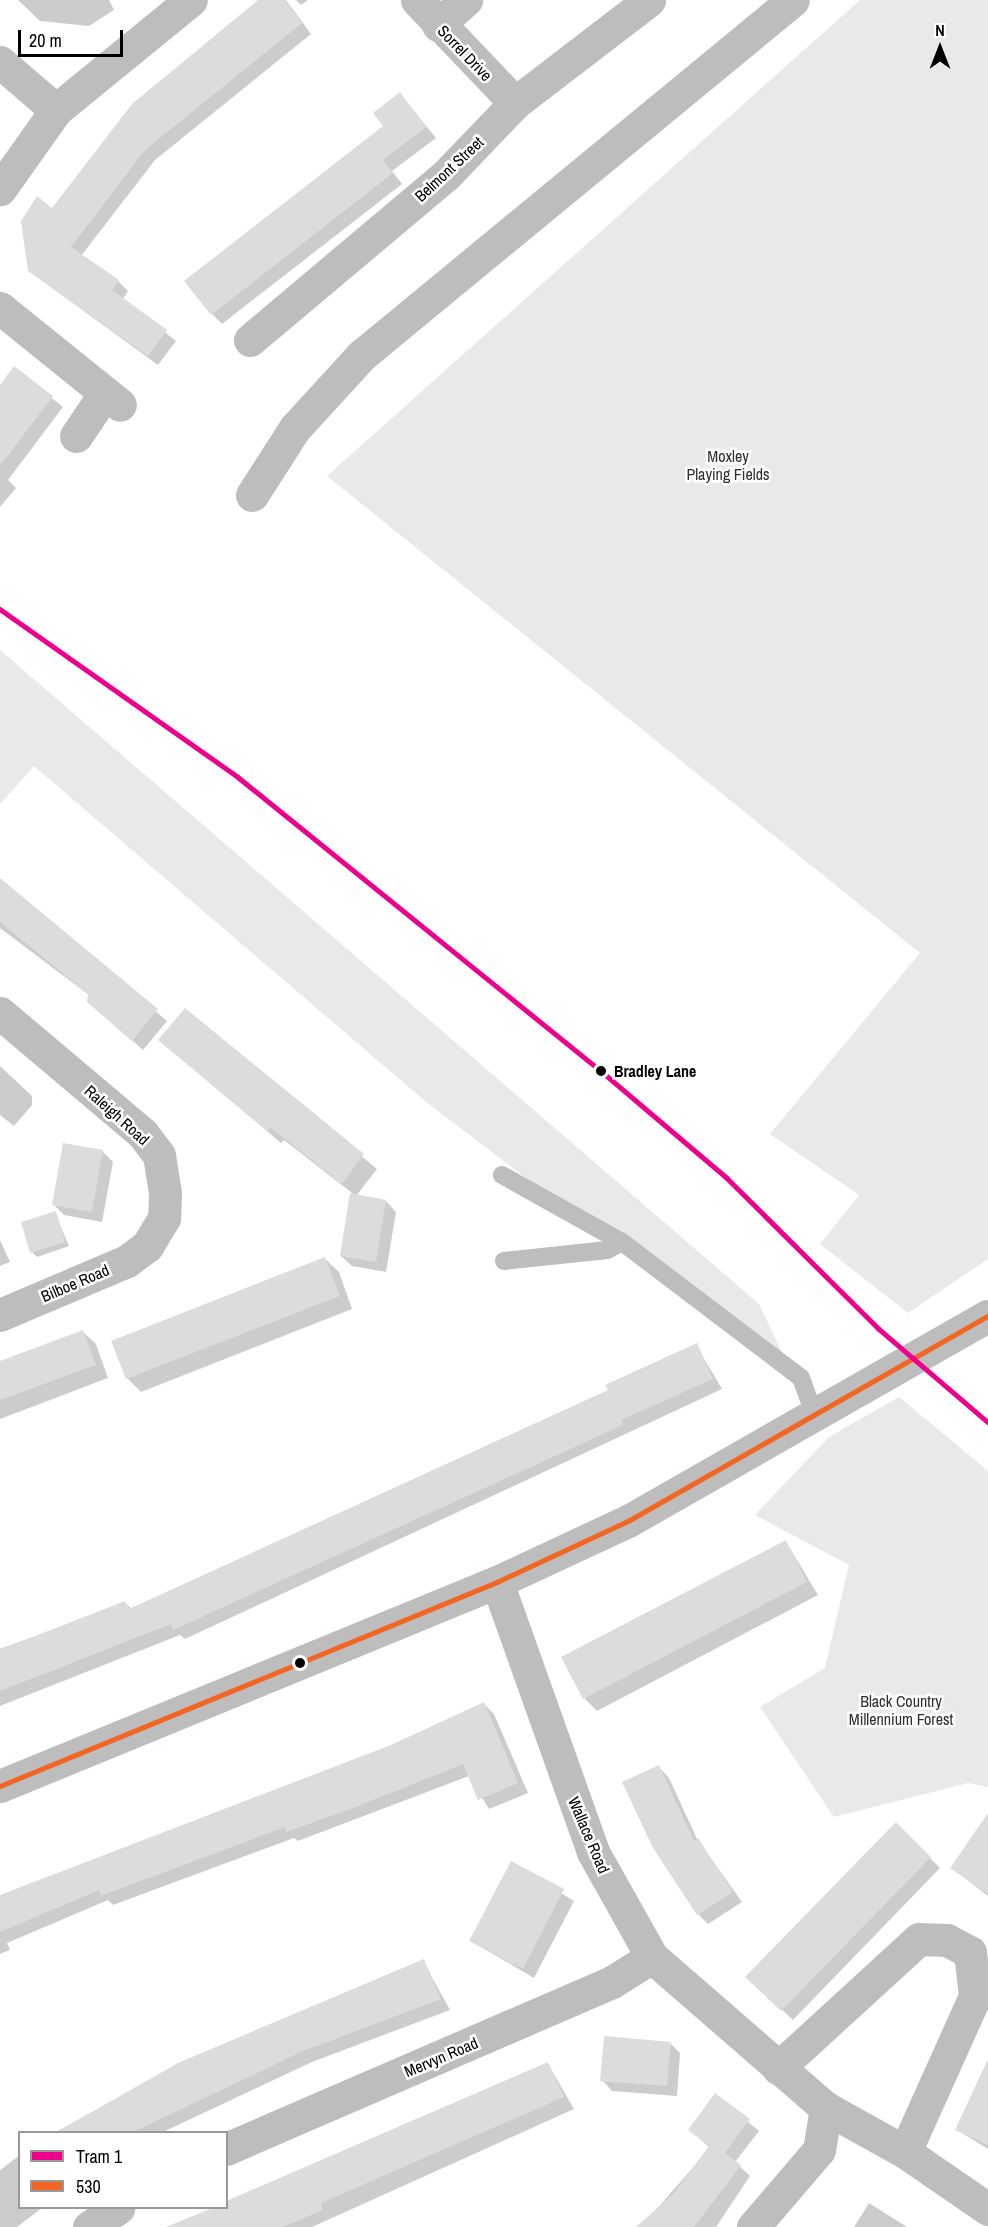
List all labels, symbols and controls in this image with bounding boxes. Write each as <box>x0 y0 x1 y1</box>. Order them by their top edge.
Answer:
scale bar <box>21 18 126 56</box>
north arrow <box>910 18 970 78</box>
text: N <box>935 19 945 41</box>
street label: Sorrel Drive <box>434 21 496 85</box>
text: 20 m <box>29 28 62 53</box>
street label: Belmont Street <box>411 132 487 206</box>
park label: Moxley Playing Fields <box>686 446 770 484</box>
place label: Bradley Lane <box>614 1061 696 1081</box>
marker: Bradley Lane <box>592 1062 610 1080</box>
street label: Raleigh Road <box>81 1081 153 1149</box>
street label: Bilboe Road <box>38 1260 112 1306</box>
unlabelled marker <box>294 1657 306 1669</box>
park label: Black Country Millennium Forest <box>849 1691 953 1729</box>
street label: Wallace Road <box>564 1794 614 1876</box>
street label: Mervyn Road <box>401 2033 481 2081</box>
legend <box>18 2131 228 2209</box>
text: Tram 1 <box>76 2144 122 2169</box>
text: 530 <box>76 2174 101 2199</box>

